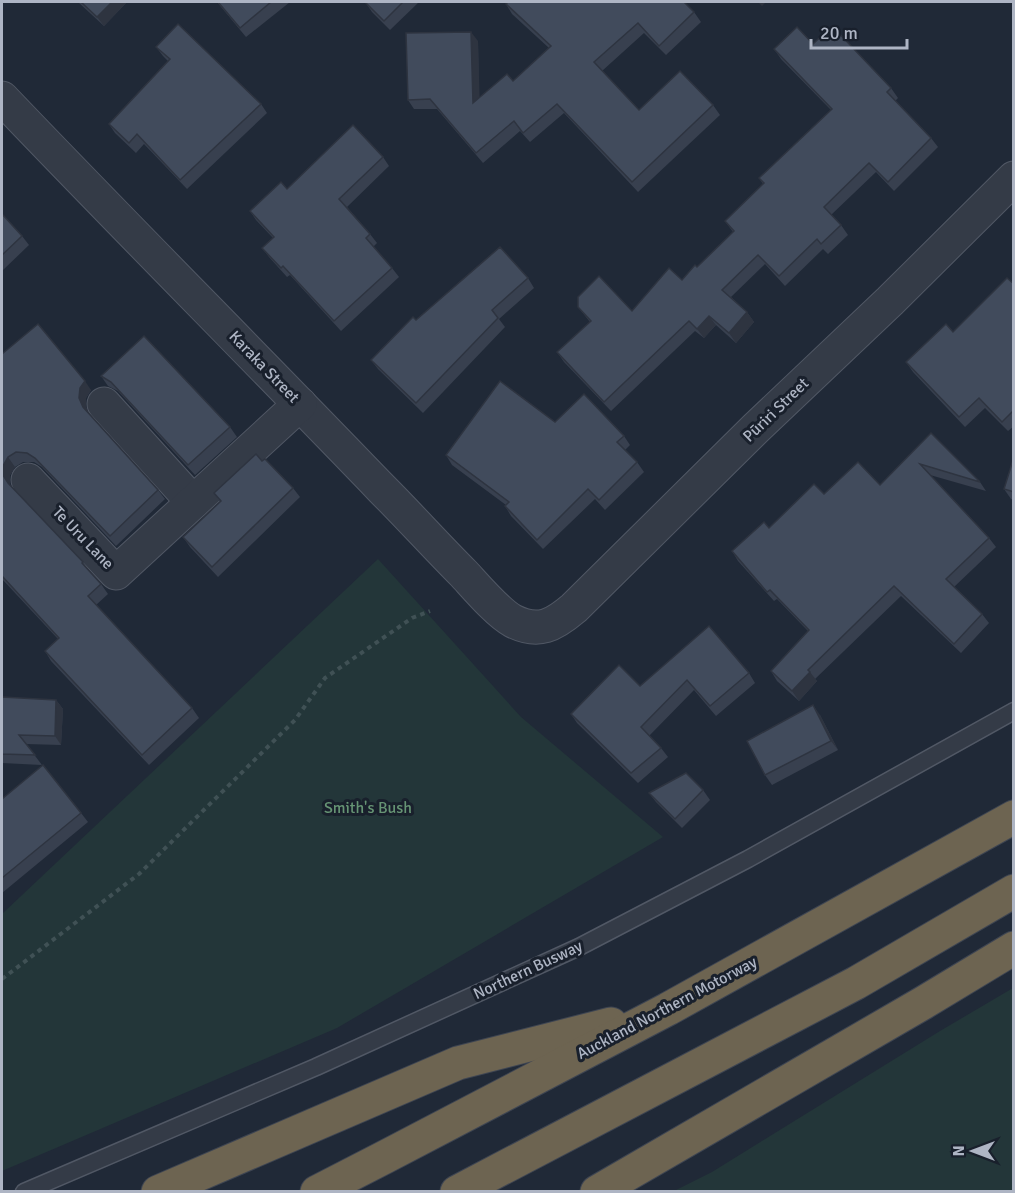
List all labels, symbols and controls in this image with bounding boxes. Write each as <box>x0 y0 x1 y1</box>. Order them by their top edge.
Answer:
scale bar <box>811 12 907 50</box>
text: 20 m <box>820 22 858 44</box>
street label: Karaka Street <box>225 327 304 408</box>
street label: Pūriri Street <box>739 373 813 446</box>
street label: Te Uru Lane <box>48 502 118 574</box>
park label: Smith's Bush <box>324 798 412 818</box>
street label: Northern Busway <box>470 936 586 1004</box>
street label: Auckland Northern Motorway <box>574 952 761 1064</box>
north arrow <box>943 1121 1003 1181</box>
text: N <box>949 1145 969 1157</box>

